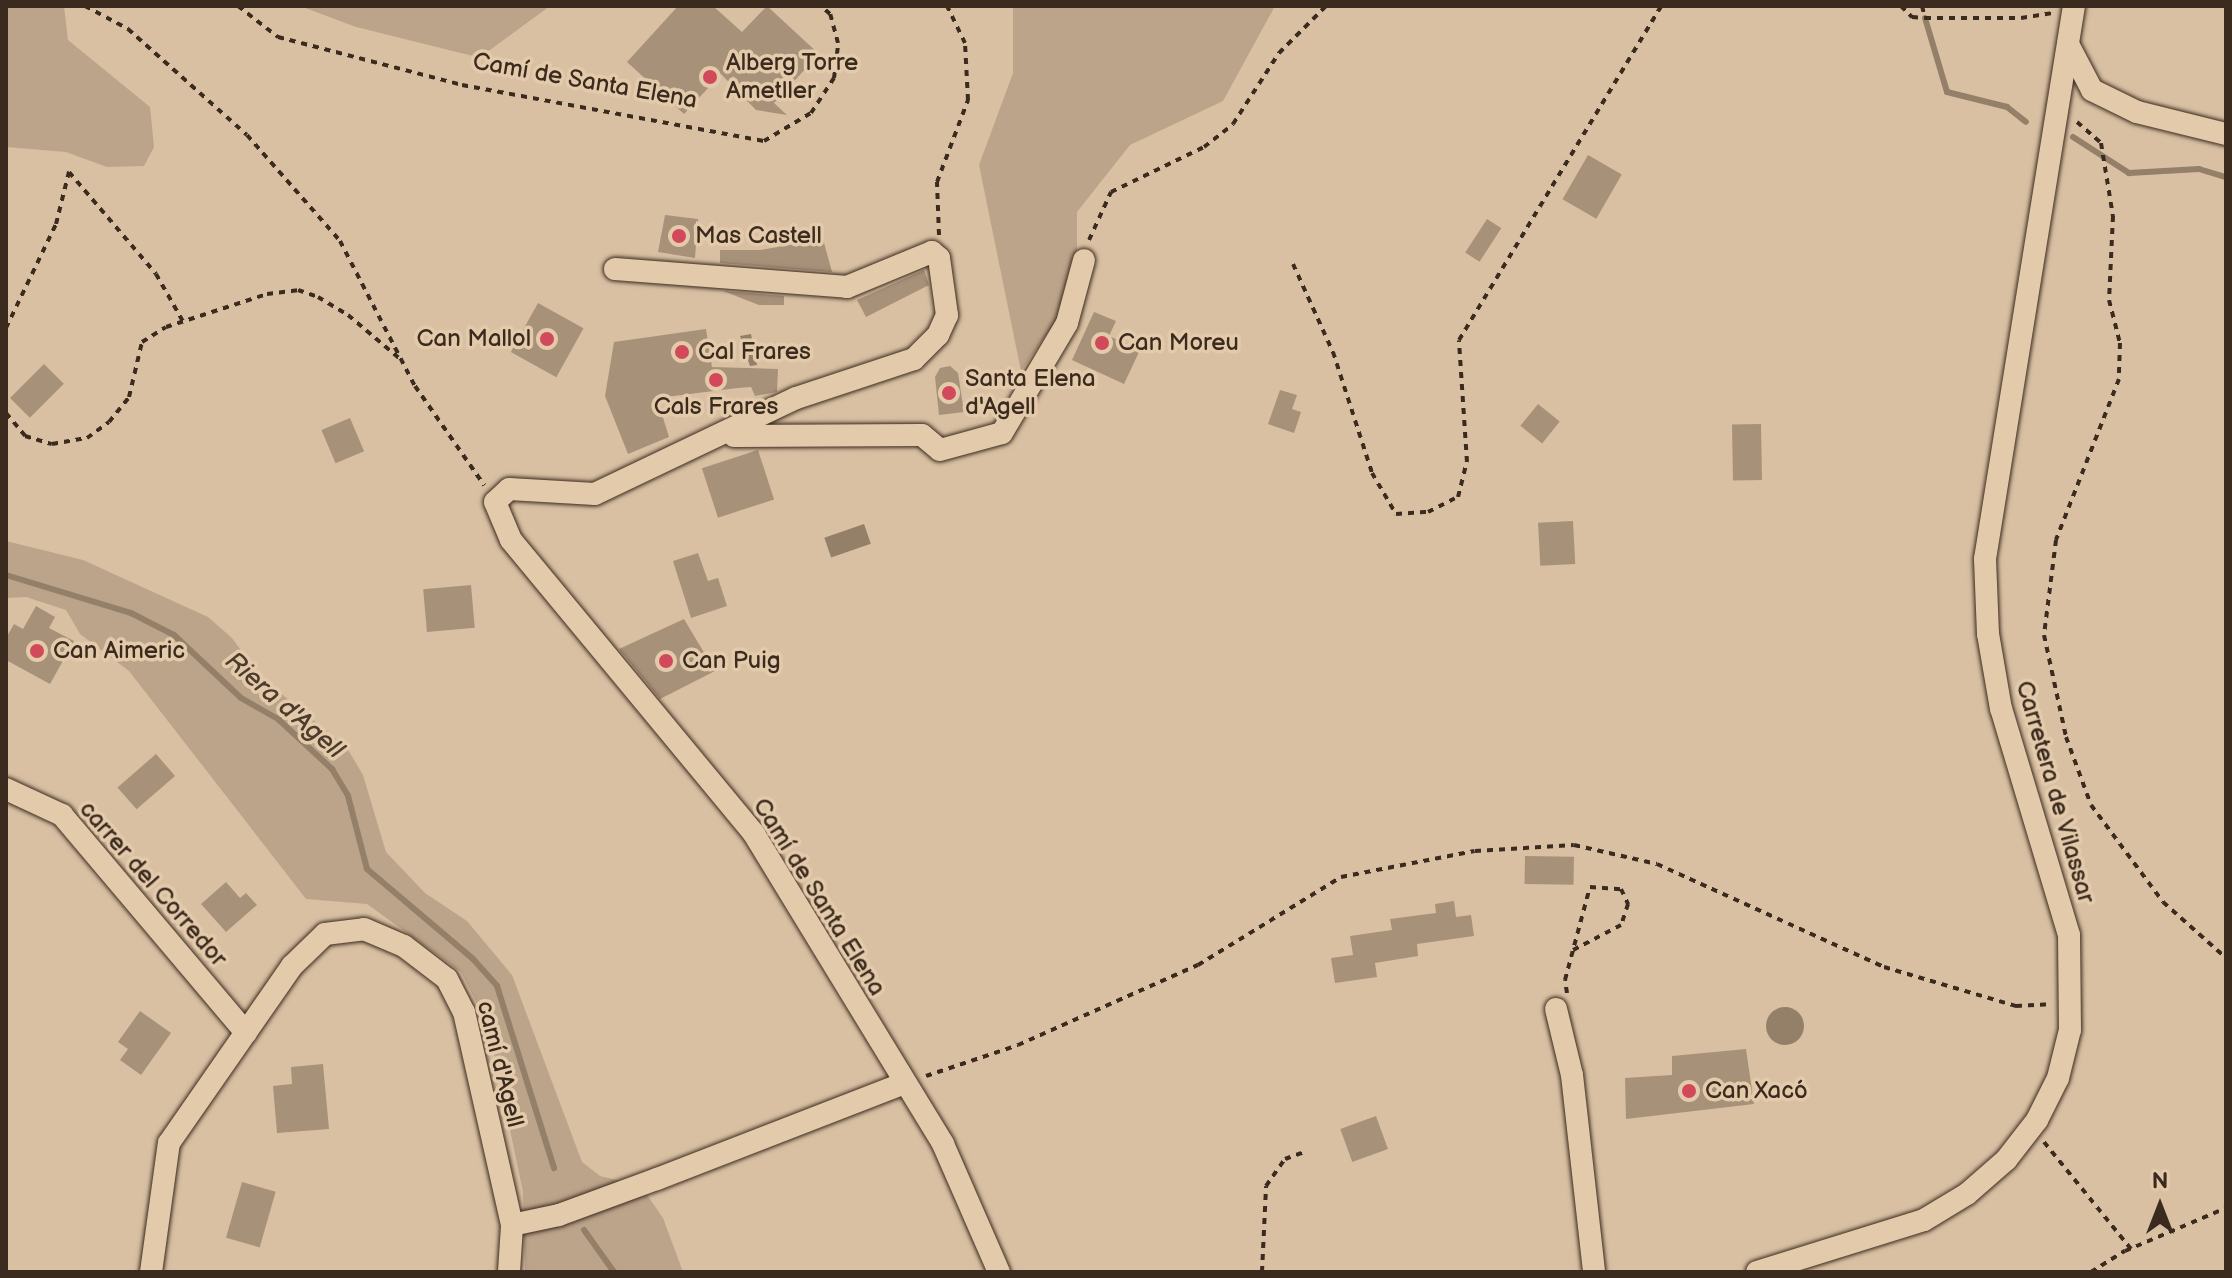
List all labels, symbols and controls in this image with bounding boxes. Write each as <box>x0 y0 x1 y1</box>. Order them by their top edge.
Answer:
street label: Camí de Santa Elena <box>470 47 700 115</box>
place label: Alberg Torre Ametller <box>726 49 859 105</box>
marker: Alberg Torre Ametller <box>701 68 719 86</box>
place label: Mas Castell <box>695 222 822 250</box>
marker: Mas Castell <box>670 227 688 245</box>
place label: Can Mallol <box>417 325 531 353</box>
place label: Can Moreu <box>1118 329 1239 357</box>
marker: Can Mallol <box>538 330 556 348</box>
marker: Can Moreu <box>1093 334 1111 352</box>
place label: Cal Frares <box>698 338 811 366</box>
marker: Cal Frares <box>673 343 691 361</box>
place label: Santa Elena d'Agell <box>965 365 1096 421</box>
marker: Cals Frares <box>707 371 725 389</box>
marker: Santa Elena d'Agell <box>940 384 958 402</box>
place label: Cals Frares <box>654 393 778 421</box>
place label: Can Aimeric <box>53 637 185 665</box>
marker: Can Aimeric <box>28 642 46 660</box>
water label: Riera d'Agell <box>218 646 350 766</box>
place label: Can Puig <box>682 647 781 675</box>
marker: Can Puig <box>657 652 675 670</box>
street label: Carretera de Vilassar <box>2009 677 2101 907</box>
street label: Camí de Santa Elena <box>746 793 892 1001</box>
street label: carrer del Corredor <box>73 795 233 973</box>
street label: camí d'Agell <box>470 998 530 1130</box>
place label: Can Xacó <box>1705 1077 1809 1105</box>
marker: Can Xacó <box>1680 1082 1698 1100</box>
north arrow <box>2120 1166 2200 1246</box>
text: N <box>2152 1168 2168 1195</box>

